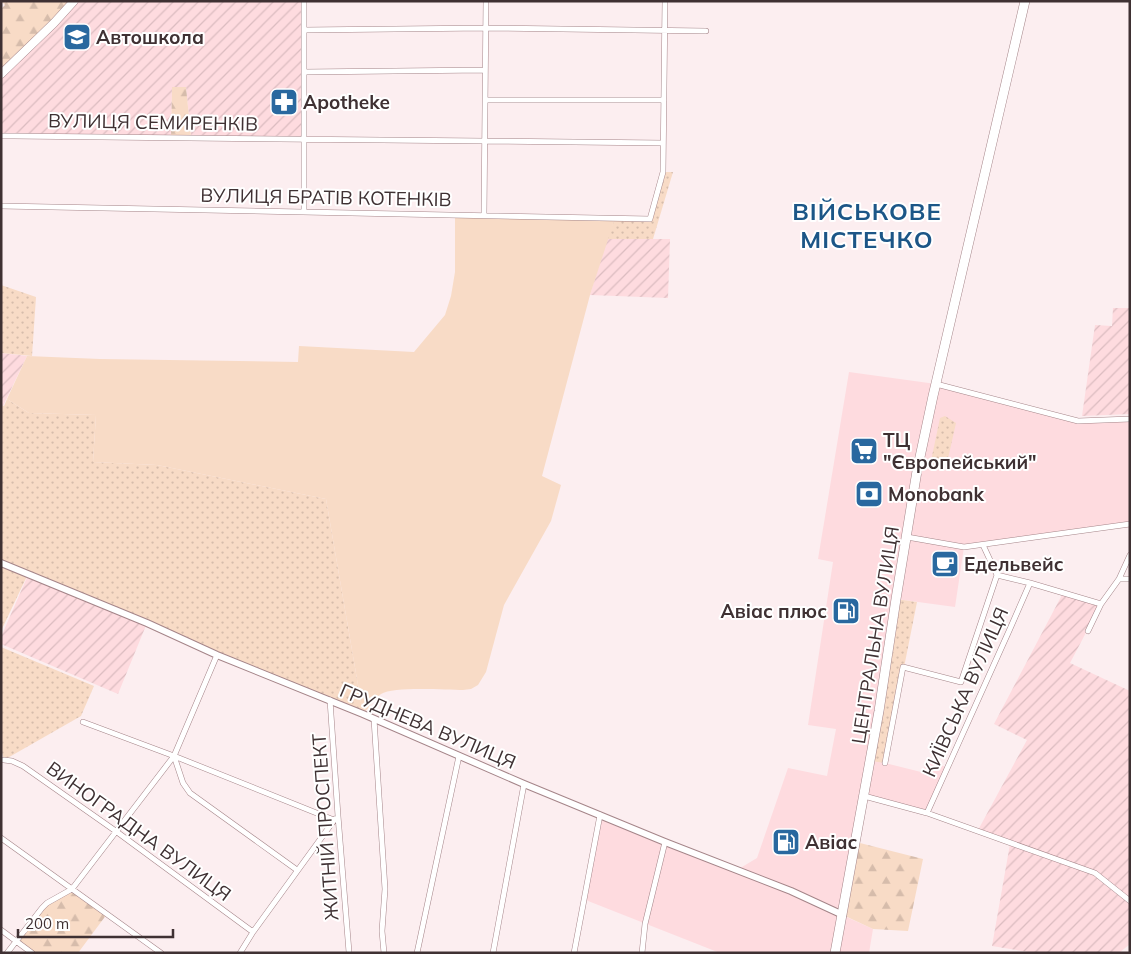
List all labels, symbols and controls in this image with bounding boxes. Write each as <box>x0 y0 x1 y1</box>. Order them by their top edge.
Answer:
school or university icon: Автошкола <box>62 22 92 52</box>
place label: Автошкола <box>96 25 204 49</box>
pharmacy icon: Apotheke <box>269 87 299 117</box>
place label: Apotheke <box>303 90 390 114</box>
street label: ВУЛИЦЯ СЕМИРЕНКІВ <box>48 108 258 136</box>
street label: ВУЛИЦЯ БРАТІВ КОТЕНКІВ <box>200 183 452 211</box>
district label: ВІЙСЬКОВЕ МІСТЕЧКО <box>792 196 942 254</box>
place label: ТЦ "Європейський" <box>883 428 1037 474</box>
supermarket icon: ТЦ "Європейський" <box>849 436 879 466</box>
bank icon: Monobank <box>854 479 884 509</box>
place label: Monobank <box>888 482 985 506</box>
street label: ЦЕНТРАЛЬНА ВУЛИЦЯ <box>846 524 904 746</box>
cafe icon: Едельвейс <box>930 549 960 579</box>
place label: Едельвейс <box>964 552 1064 576</box>
fuel station icon: Авіас плюс <box>831 596 861 626</box>
place label: Авіас плюс <box>720 599 827 623</box>
street label: КИЇВСЬКА ВУЛИЦЯ <box>917 603 1013 781</box>
street label: ГРУДНЕВА ВУЛИЦЯ <box>336 678 520 774</box>
street label: ЖИТНІЙ ПРОСПЕКТ <box>306 732 344 921</box>
street label: ВИНОГРАДНА ВУЛИЦЯ <box>42 756 236 906</box>
fuel station icon: Авіас <box>771 827 801 857</box>
place label: Авіас <box>805 830 858 854</box>
scale bar <box>18 906 172 938</box>
text: 200 m <box>25 914 69 933</box>

